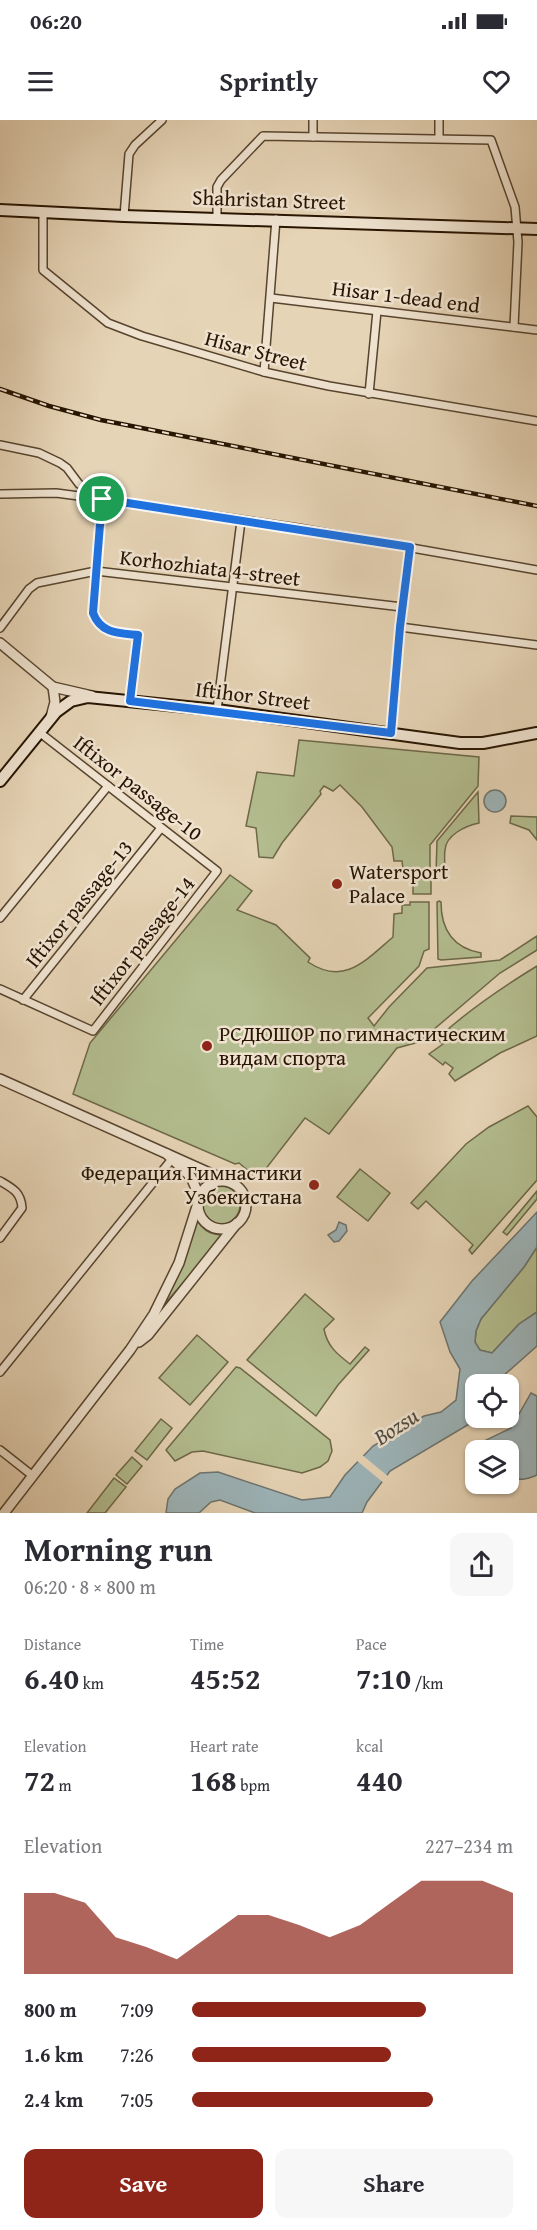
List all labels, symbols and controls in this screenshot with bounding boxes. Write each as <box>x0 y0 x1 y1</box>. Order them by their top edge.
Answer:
text: 06:20 <box>30 5 82 37</box>
text: Sprintly <box>219 61 318 101</box>
icon: menu <box>24 65 57 98</box>
icon: heart <box>480 65 513 98</box>
street label: Shahristan Street <box>192 181 347 218</box>
street label: Hisar 1-dead end <box>331 272 482 321</box>
street label: Hisar Street <box>202 322 311 379</box>
pin <box>76 473 127 524</box>
icon: arrive <box>85 482 118 515</box>
street label: Korhozhiаta 4-street <box>118 541 303 594</box>
street label: Iftihor Street <box>194 673 313 718</box>
street label: Iftixor passage-10 <box>67 727 209 848</box>
street label: Iftixor passage-13 <box>17 833 140 974</box>
place label: Watersport Palace <box>349 856 449 911</box>
street label: Iftixor passage-14 <box>81 870 202 1012</box>
marker: Watersport Palace <box>330 877 344 891</box>
place label: РСДЮШОР по гимнастическим видам спорта <box>219 1018 506 1073</box>
marker: РСДЮШОР по гимнастическим видам спорта <box>200 1039 214 1053</box>
place label: Федерация Гимнастики Узбекистана <box>81 1157 302 1212</box>
marker: Федерация Гимнастики Узбекистана <box>307 1178 321 1192</box>
map controls <box>465 1374 519 1494</box>
button: locate <box>465 1374 519 1428</box>
water label: Bozsu <box>366 1399 425 1453</box>
button: layers <box>465 1440 519 1494</box>
text: Morning run <box>24 1525 213 1573</box>
button: share <box>450 1533 513 1596</box>
text: 06:20 · 8 × 800 m <box>24 1572 156 1601</box>
text: Distance <box>24 1632 81 1656</box>
text: Time <box>190 1632 224 1656</box>
text: Pace <box>356 1632 387 1656</box>
text: 6.40 <box>24 1656 79 1700</box>
text: 45:52 <box>190 1656 261 1700</box>
text: 7:10 <box>356 1656 411 1700</box>
text: km <box>79 1671 104 1695</box>
text: /km <box>411 1671 443 1695</box>
text: Elevation <box>24 1734 87 1758</box>
text: Heart rate <box>190 1734 259 1758</box>
text: kcal <box>356 1734 383 1758</box>
text: 72 <box>24 1758 55 1802</box>
text: 168 <box>190 1758 237 1802</box>
text: 440 <box>356 1758 403 1802</box>
text: m <box>55 1773 72 1797</box>
text: bpm <box>237 1773 270 1797</box>
text: Elevation <box>24 1831 102 1860</box>
text: 227–234 m <box>425 1831 513 1860</box>
text: 800 m <box>24 1995 77 2024</box>
text: 7:09 <box>120 1995 154 2024</box>
text: 1.6 km <box>24 2040 83 2069</box>
text: 7:26 <box>120 2040 154 2069</box>
text: 2.4 km <box>24 2085 83 2114</box>
text: 7:05 <box>120 2085 154 2114</box>
button: Save <box>24 2149 263 2218</box>
button: Share <box>275 2149 513 2218</box>

